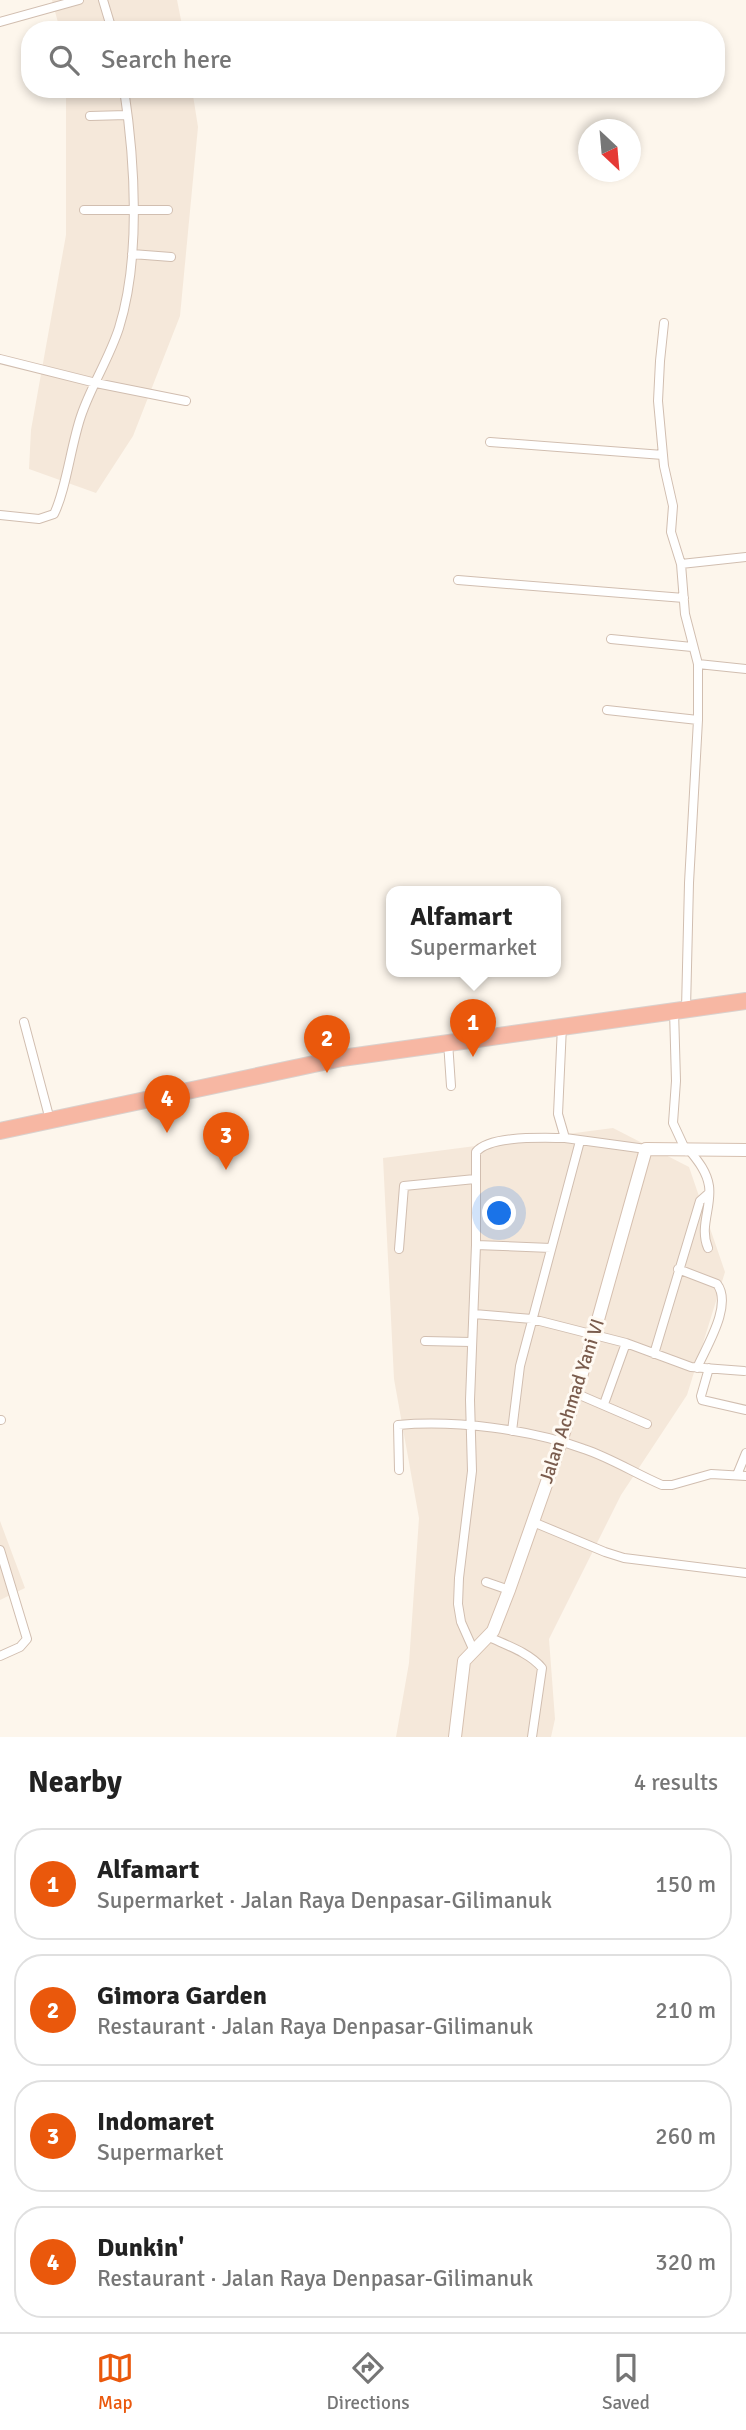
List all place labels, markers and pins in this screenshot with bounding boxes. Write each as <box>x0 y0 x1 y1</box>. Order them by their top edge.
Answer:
pin: 1 <box>450 999 496 1057</box>
pin: 2 <box>304 1015 350 1073</box>
pin: 4 <box>144 1075 190 1133</box>
pin: 3 <box>203 1112 249 1170</box>

